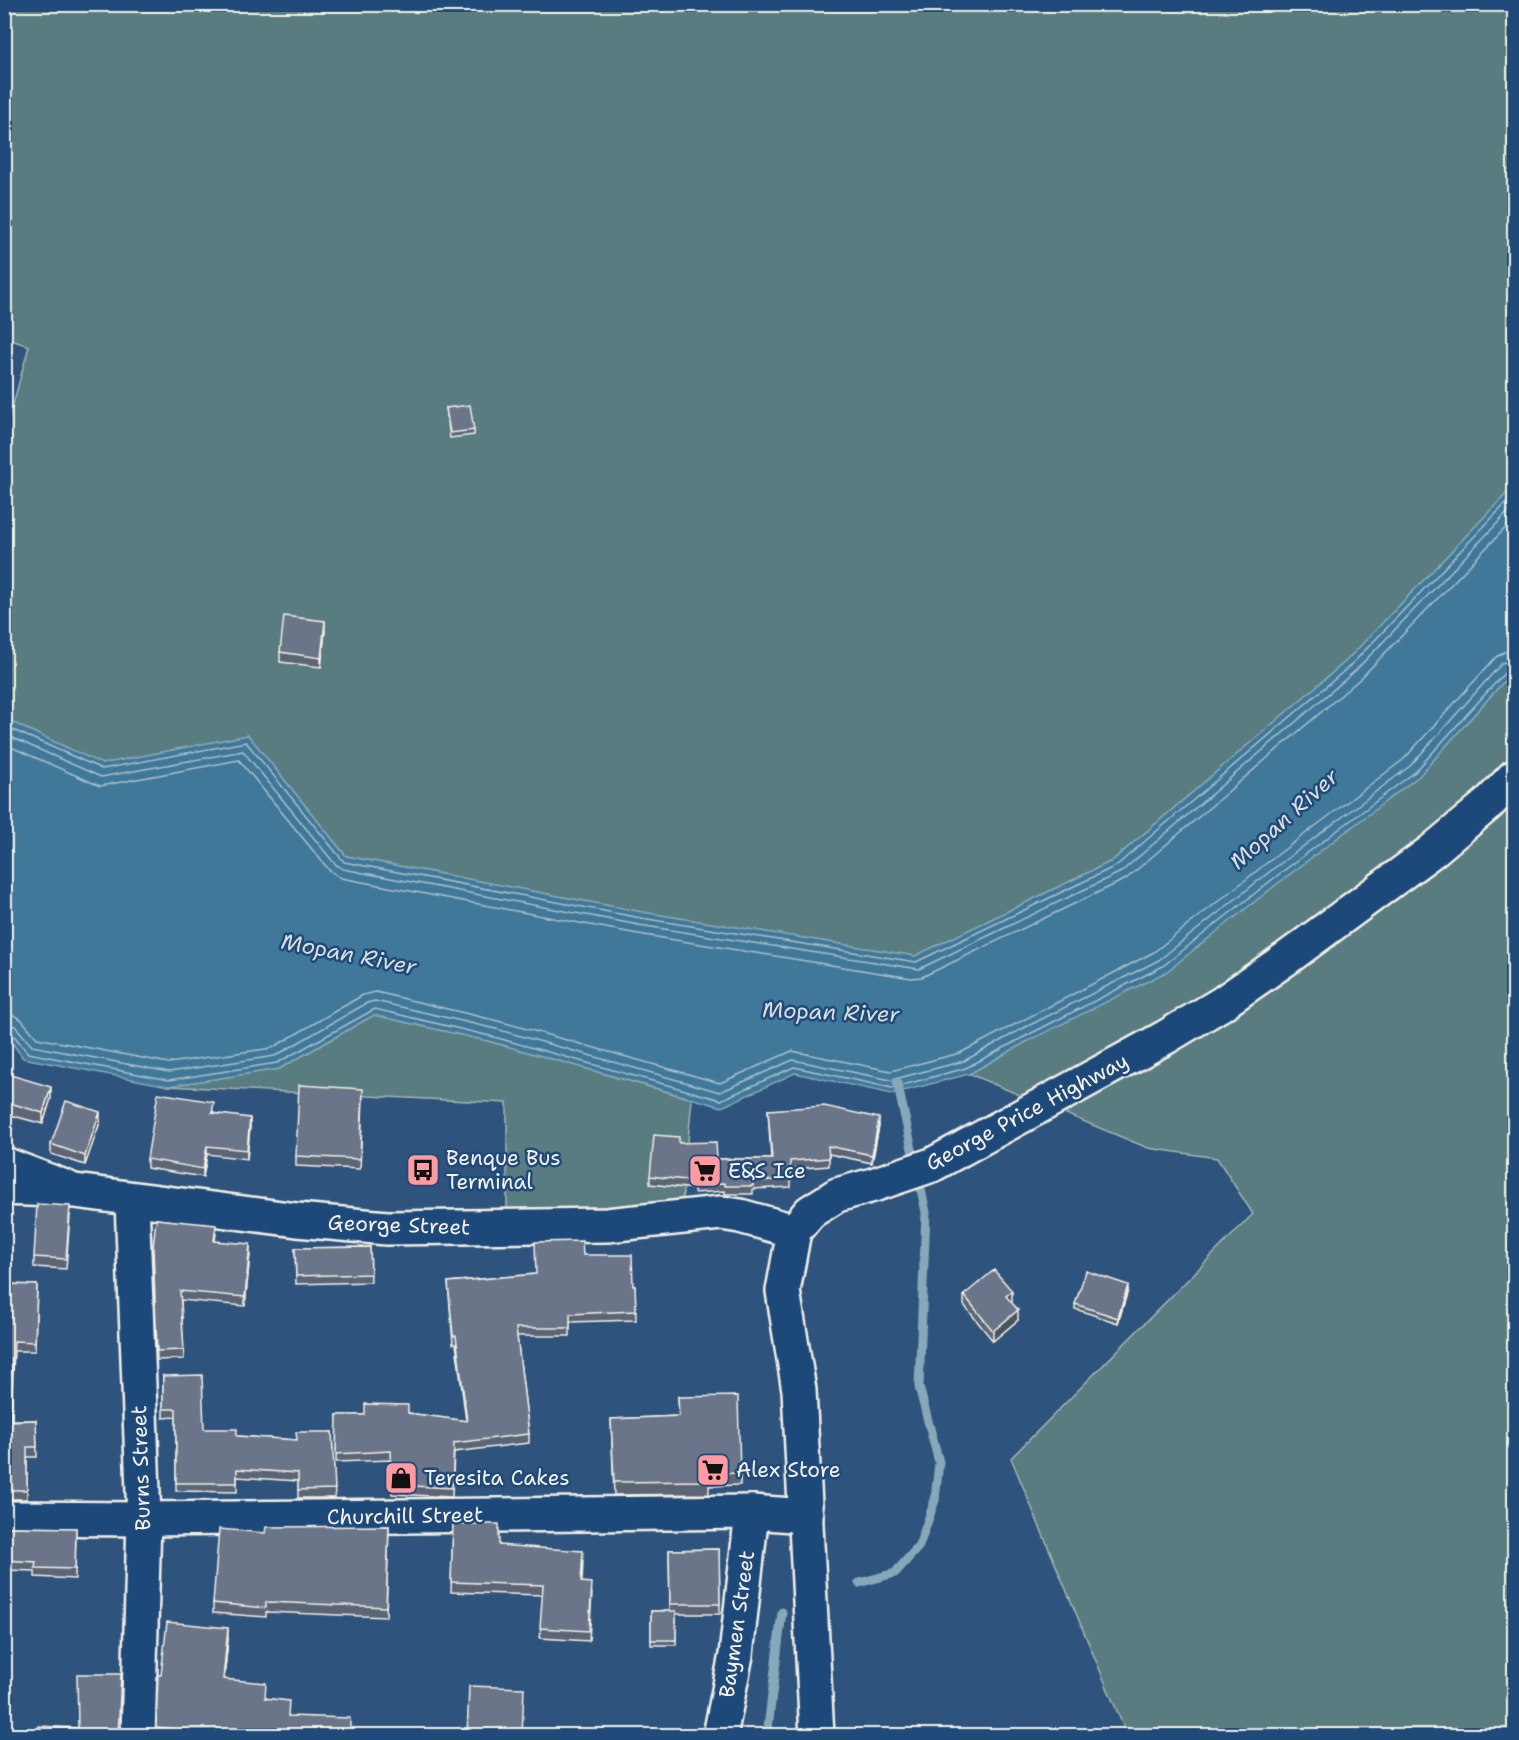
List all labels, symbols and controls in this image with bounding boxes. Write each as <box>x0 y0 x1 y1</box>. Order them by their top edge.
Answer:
water label: Mopan River <box>1223 762 1345 876</box>
water label: Mopan River <box>279 927 420 981</box>
water label: Mopan River <box>762 995 901 1029</box>
street label: George Price Highway <box>921 1047 1133 1177</box>
place label: Benque Bus Terminal <box>446 1144 561 1196</box>
bus stop icon: Benque Bus Terminal <box>405 1152 441 1188</box>
supermarket icon: E&S Ice <box>687 1153 723 1189</box>
place label: E&S Ice <box>728 1157 806 1185</box>
street label: George Street <box>327 1209 471 1241</box>
street label: Burns Street <box>125 1405 157 1531</box>
supermarket icon: Alex Store <box>695 1452 731 1488</box>
place label: Alex Store <box>736 1456 841 1484</box>
shop icon: Teresita Cakes <box>383 1460 419 1496</box>
place label: Teresita Cakes <box>424 1464 570 1492</box>
street label: Churchill Street <box>327 1501 483 1531</box>
street label: Baymen Street <box>713 1549 761 1699</box>

